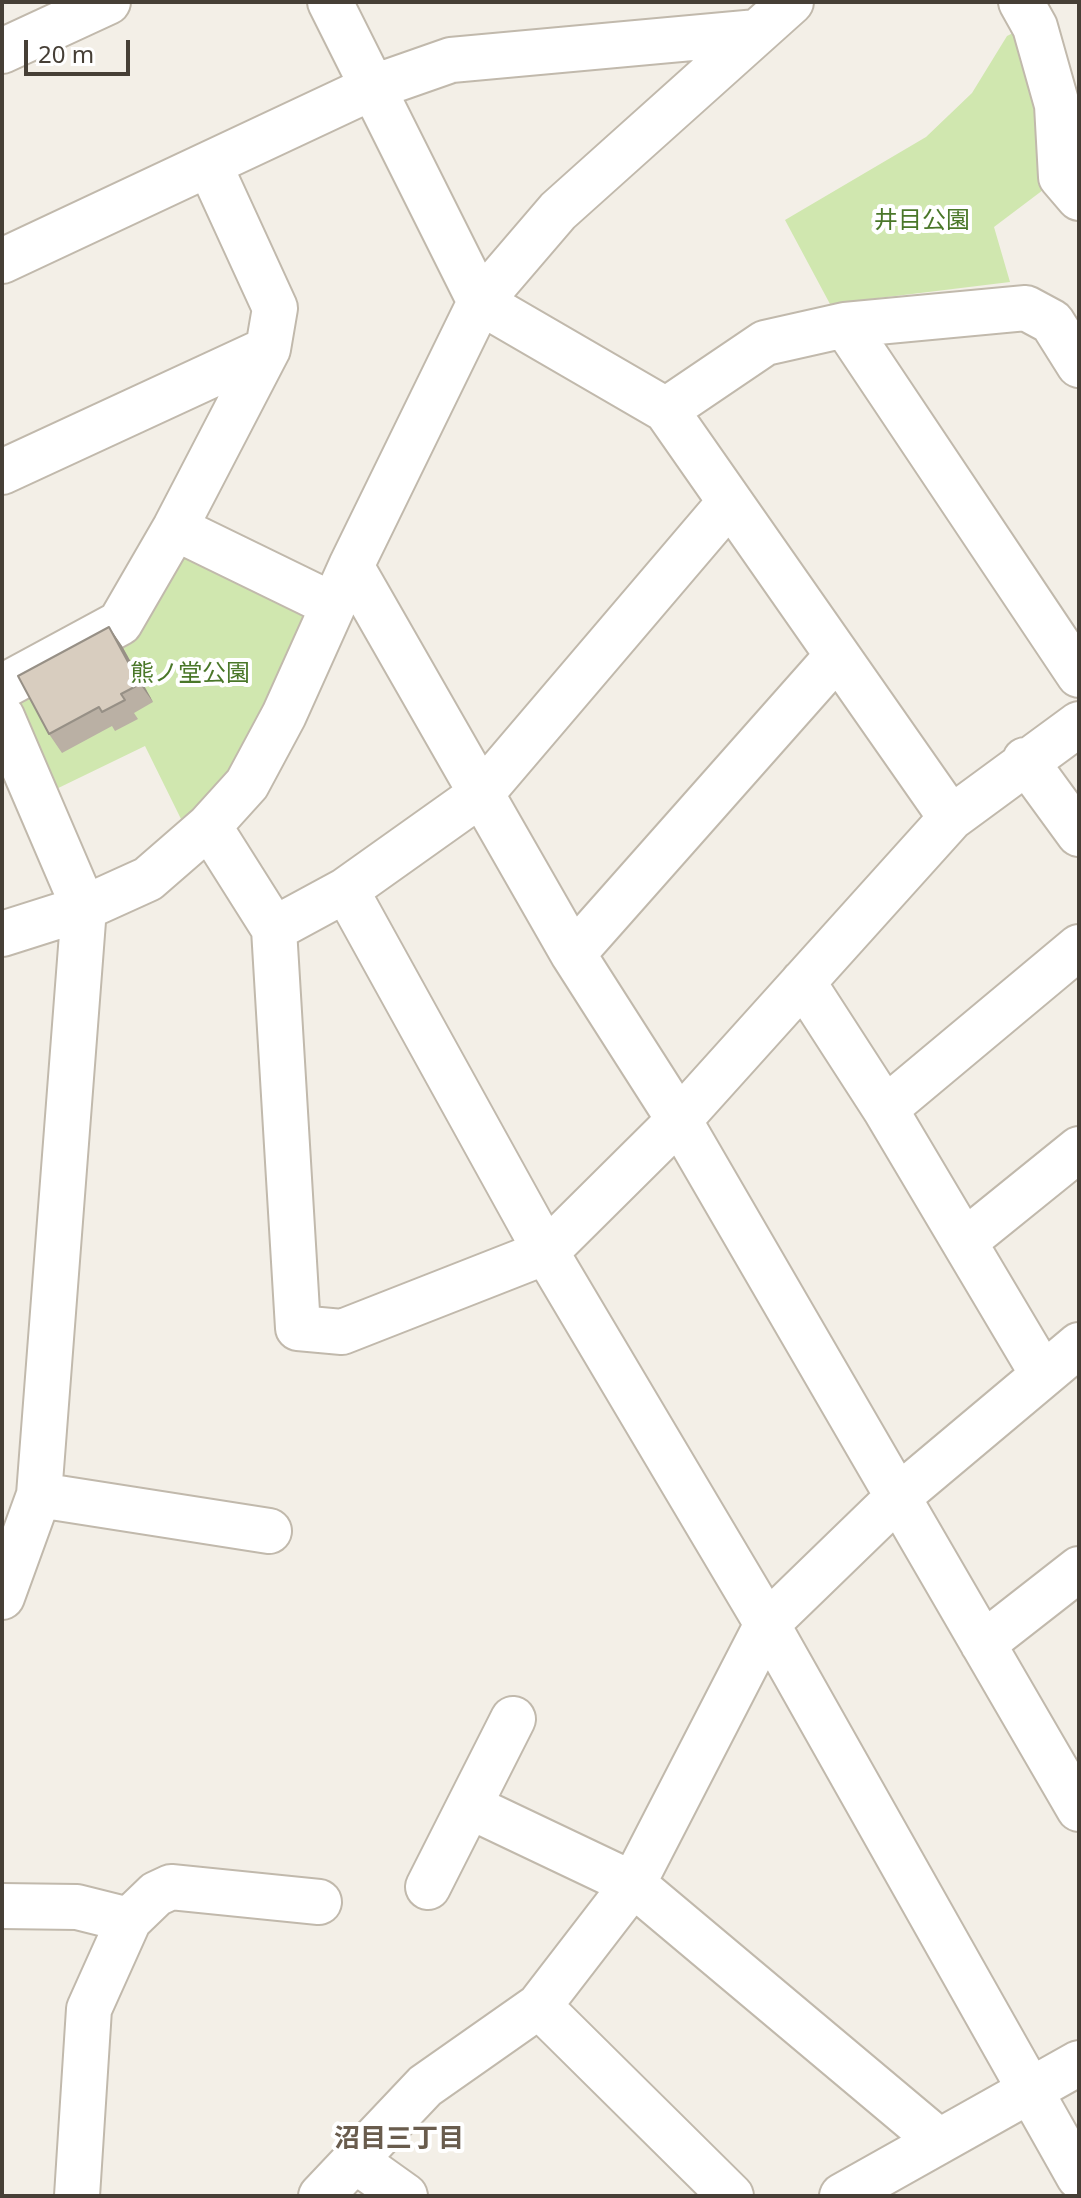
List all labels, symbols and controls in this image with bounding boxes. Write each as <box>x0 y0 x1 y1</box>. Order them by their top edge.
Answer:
scale bar <box>28 24 134 74</box>
text: 20 m <box>38 37 94 70</box>
park label: 井目公園 <box>874 207 970 235</box>
park label: 熊ノ堂公園 <box>130 660 250 688</box>
district label: 沼目三丁目 <box>334 2124 464 2156</box>

